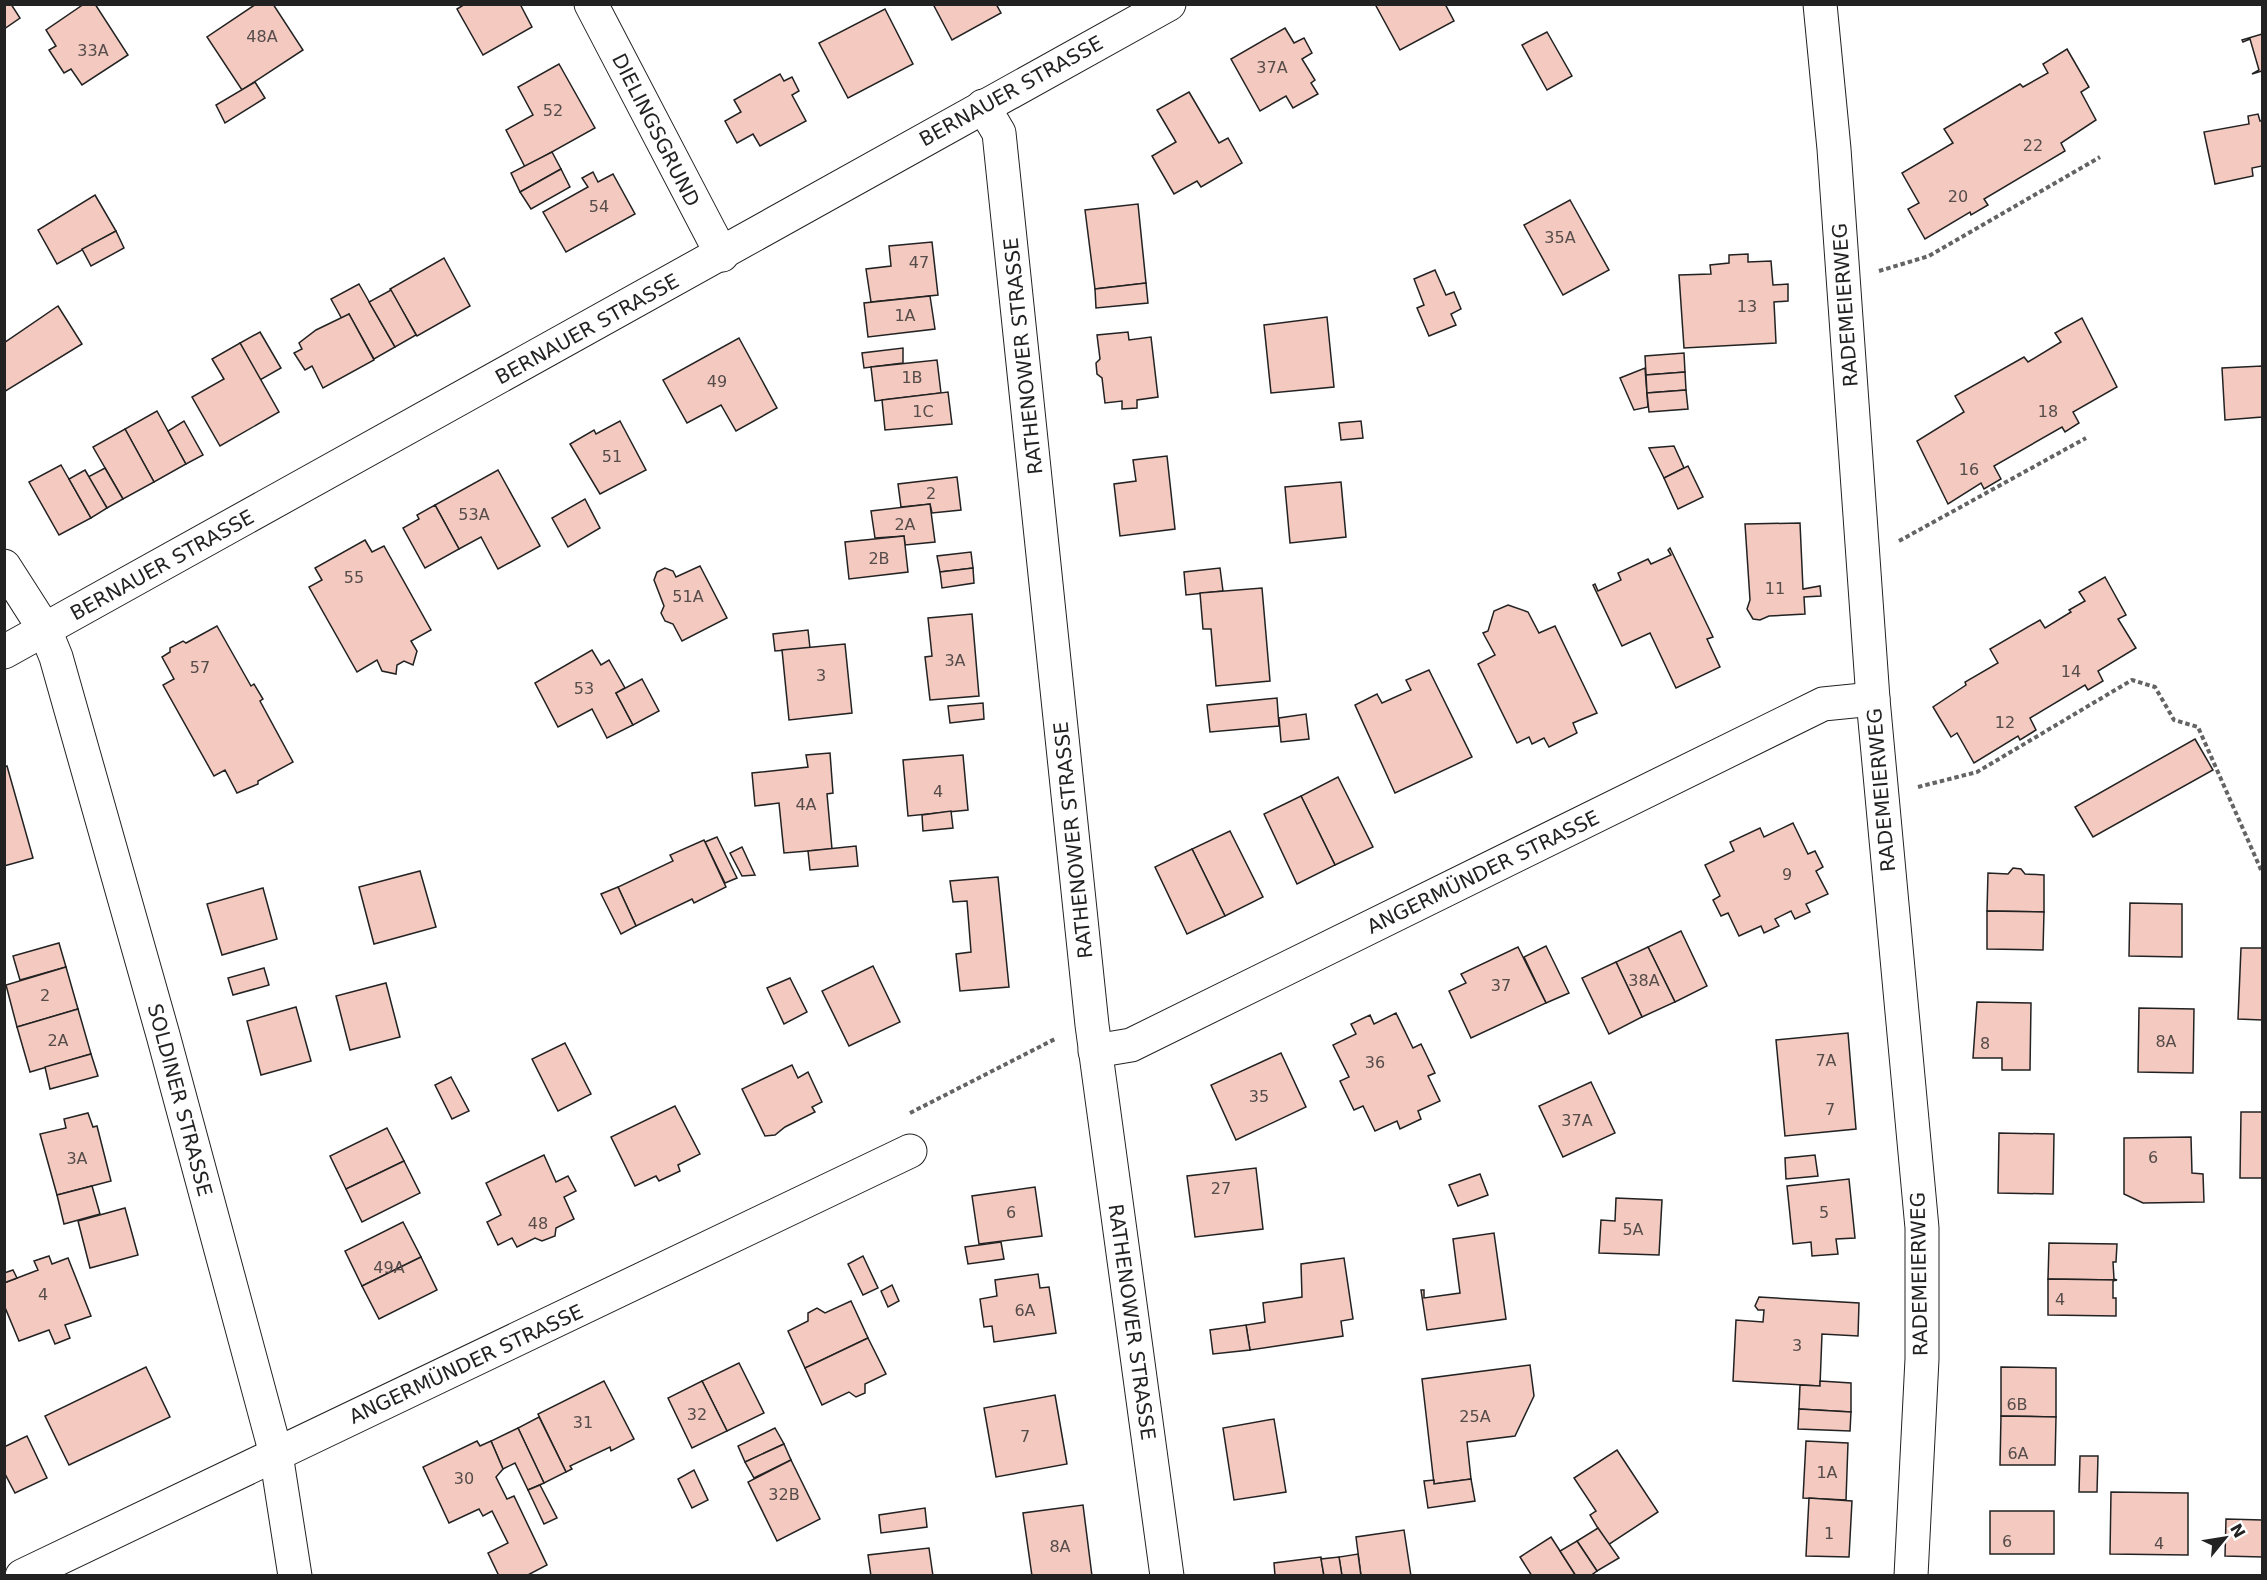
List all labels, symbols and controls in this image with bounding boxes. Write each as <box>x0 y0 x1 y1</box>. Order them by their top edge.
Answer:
house number: 48A <box>246 27 278 46</box>
street label: BERNAUER STRASSE <box>915 31 1107 151</box>
house number: 33A <box>77 41 109 60</box>
street label: DIELINGSGRUND <box>607 49 705 211</box>
house number: 37A <box>1256 58 1288 77</box>
house number: 52 <box>543 101 563 120</box>
house number: 22 <box>2023 136 2043 155</box>
house number: 20 <box>1948 187 1968 206</box>
house number: 54 <box>589 197 609 216</box>
street label: RADEMEIERWEG <box>1827 222 1863 388</box>
house number: 35A <box>1544 228 1576 247</box>
street label: RATHENOWER STRASSE <box>999 236 1047 476</box>
house number: 47 <box>909 253 929 272</box>
street label: BERNAUER STRASSE <box>491 269 683 389</box>
house number: 13 <box>1737 297 1757 316</box>
house number: 1A <box>894 306 916 325</box>
house number: 1B <box>901 368 923 387</box>
house number: 49 <box>707 372 727 391</box>
house number: 1C <box>912 402 934 421</box>
house number: 18 <box>2038 402 2058 421</box>
house number: 51 <box>602 447 622 466</box>
house number: 16 <box>1959 460 1979 479</box>
house number: 2 <box>926 484 936 503</box>
street label: BERNAUER STRASSE <box>66 505 258 625</box>
house number: 53A <box>458 505 490 524</box>
house number: 2A <box>894 515 916 534</box>
house number: 2B <box>868 549 890 568</box>
house number: 55 <box>344 568 364 587</box>
house number: 11 <box>1765 579 1785 598</box>
house number: 51A <box>672 587 704 606</box>
house number: 3A <box>944 651 966 670</box>
house number: 57 <box>190 658 210 677</box>
house number: 14 <box>2061 662 2081 681</box>
house number: 3 <box>816 666 826 685</box>
house number: 53 <box>574 679 594 698</box>
street label: RADEMEIERWEG <box>1862 707 1900 873</box>
house number: 12 <box>1995 713 2015 732</box>
street label: RATHENOWER STRASSE <box>1049 720 1097 960</box>
house number: 4 <box>933 782 943 801</box>
house number: 4A <box>795 795 817 814</box>
street label: ANGERMÜNDER STRASSE <box>1363 805 1603 939</box>
house number: 9 <box>1782 865 1792 884</box>
house number: 38A <box>1628 971 1660 990</box>
house number: 37 <box>1491 976 1511 995</box>
house number: 2 <box>40 986 50 1005</box>
street label: SOLDINER STRASSE <box>143 1001 217 1199</box>
house number: 2A <box>47 1031 69 1050</box>
house number: 8A <box>2155 1032 2177 1051</box>
house number: 8 <box>1980 1034 1990 1053</box>
house number: 7A <box>1815 1051 1837 1070</box>
house number: 36 <box>1365 1053 1385 1072</box>
house number: 35 <box>1249 1087 1269 1106</box>
house number: 7 <box>1825 1100 1835 1119</box>
house number: 37A <box>1561 1111 1593 1130</box>
house number: 6 <box>2148 1148 2158 1167</box>
house number: 3A <box>66 1149 88 1168</box>
house number: 27 <box>1211 1179 1231 1198</box>
street label: RADEMEIERWEG <box>1906 1192 1932 1356</box>
street label: RATHENOWER STRASSE <box>1104 1202 1160 1442</box>
house number: 6 <box>1006 1203 1016 1222</box>
house number: 5 <box>1819 1203 1829 1222</box>
house number: 48 <box>528 1214 548 1233</box>
house number: 5A <box>1622 1220 1644 1239</box>
house number: 49A <box>373 1258 405 1277</box>
house number: 4 <box>38 1285 48 1304</box>
house number: 4 <box>2055 1290 2065 1309</box>
street label: ANGERMÜNDER STRASSE <box>345 1299 587 1429</box>
house number: 6A <box>1014 1301 1036 1320</box>
house number: 3 <box>1792 1336 1802 1355</box>
house number: 6B <box>2006 1395 2028 1414</box>
house number: 32 <box>687 1405 707 1424</box>
house number: 25A <box>1459 1407 1491 1426</box>
house number: 31 <box>573 1413 593 1432</box>
house number: 7 <box>1020 1427 1030 1446</box>
house number: 6A <box>2007 1444 2029 1463</box>
house number: 1A <box>1816 1463 1838 1482</box>
house number: 30 <box>454 1469 474 1488</box>
house number: 32B <box>768 1485 800 1504</box>
north arrow <box>2195 1508 2255 1568</box>
text: N <box>2226 1520 2249 1541</box>
house number: 1 <box>1824 1524 1834 1543</box>
house number: 6 <box>2002 1532 2012 1551</box>
house number: 4 <box>2154 1534 2164 1553</box>
house number: 8A <box>1049 1537 1071 1556</box>

